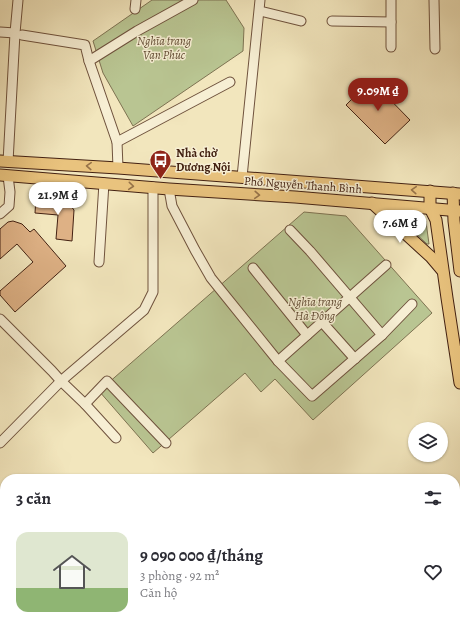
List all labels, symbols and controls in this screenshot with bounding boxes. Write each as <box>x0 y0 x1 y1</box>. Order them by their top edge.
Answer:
park label: Nghĩa trang Vạn Phúc <box>137 33 192 63</box>
pin: 9.09M ₫ <box>341 78 415 112</box>
text: 9.09M ₫ <box>357 82 399 99</box>
place label: Nhà chờ Dương Nội <box>176 145 231 175</box>
bus stop icon: Nhà chờ Dương Nội <box>148 147 174 180</box>
one-way arrow <box>86 162 92 171</box>
street label: Phố Nguyễn Thanh Bình <box>244 173 363 197</box>
one-way arrow <box>128 181 134 190</box>
pin: 21.9M ₫ <box>21 182 95 216</box>
one-way arrow <box>411 185 417 194</box>
text: 21.9M ₫ <box>38 186 78 203</box>
one-way arrow <box>254 190 260 199</box>
pin: 7.6M ₫ <box>367 210 433 244</box>
text: 7.6M ₫ <box>382 214 418 231</box>
park label: Nghĩa trang Hà Đông <box>288 294 343 324</box>
map controls <box>408 422 448 462</box>
button: layers <box>408 422 448 462</box>
text: 3 căn <box>16 487 51 510</box>
icon: filters <box>422 487 444 509</box>
text: 9 090 000 ₫/tháng <box>140 544 263 567</box>
icon: home <box>48 548 96 596</box>
icon: heart <box>422 561 444 583</box>
text: 3 phòng · 92 m² <box>140 567 219 584</box>
text: Căn hộ <box>140 584 177 601</box>

